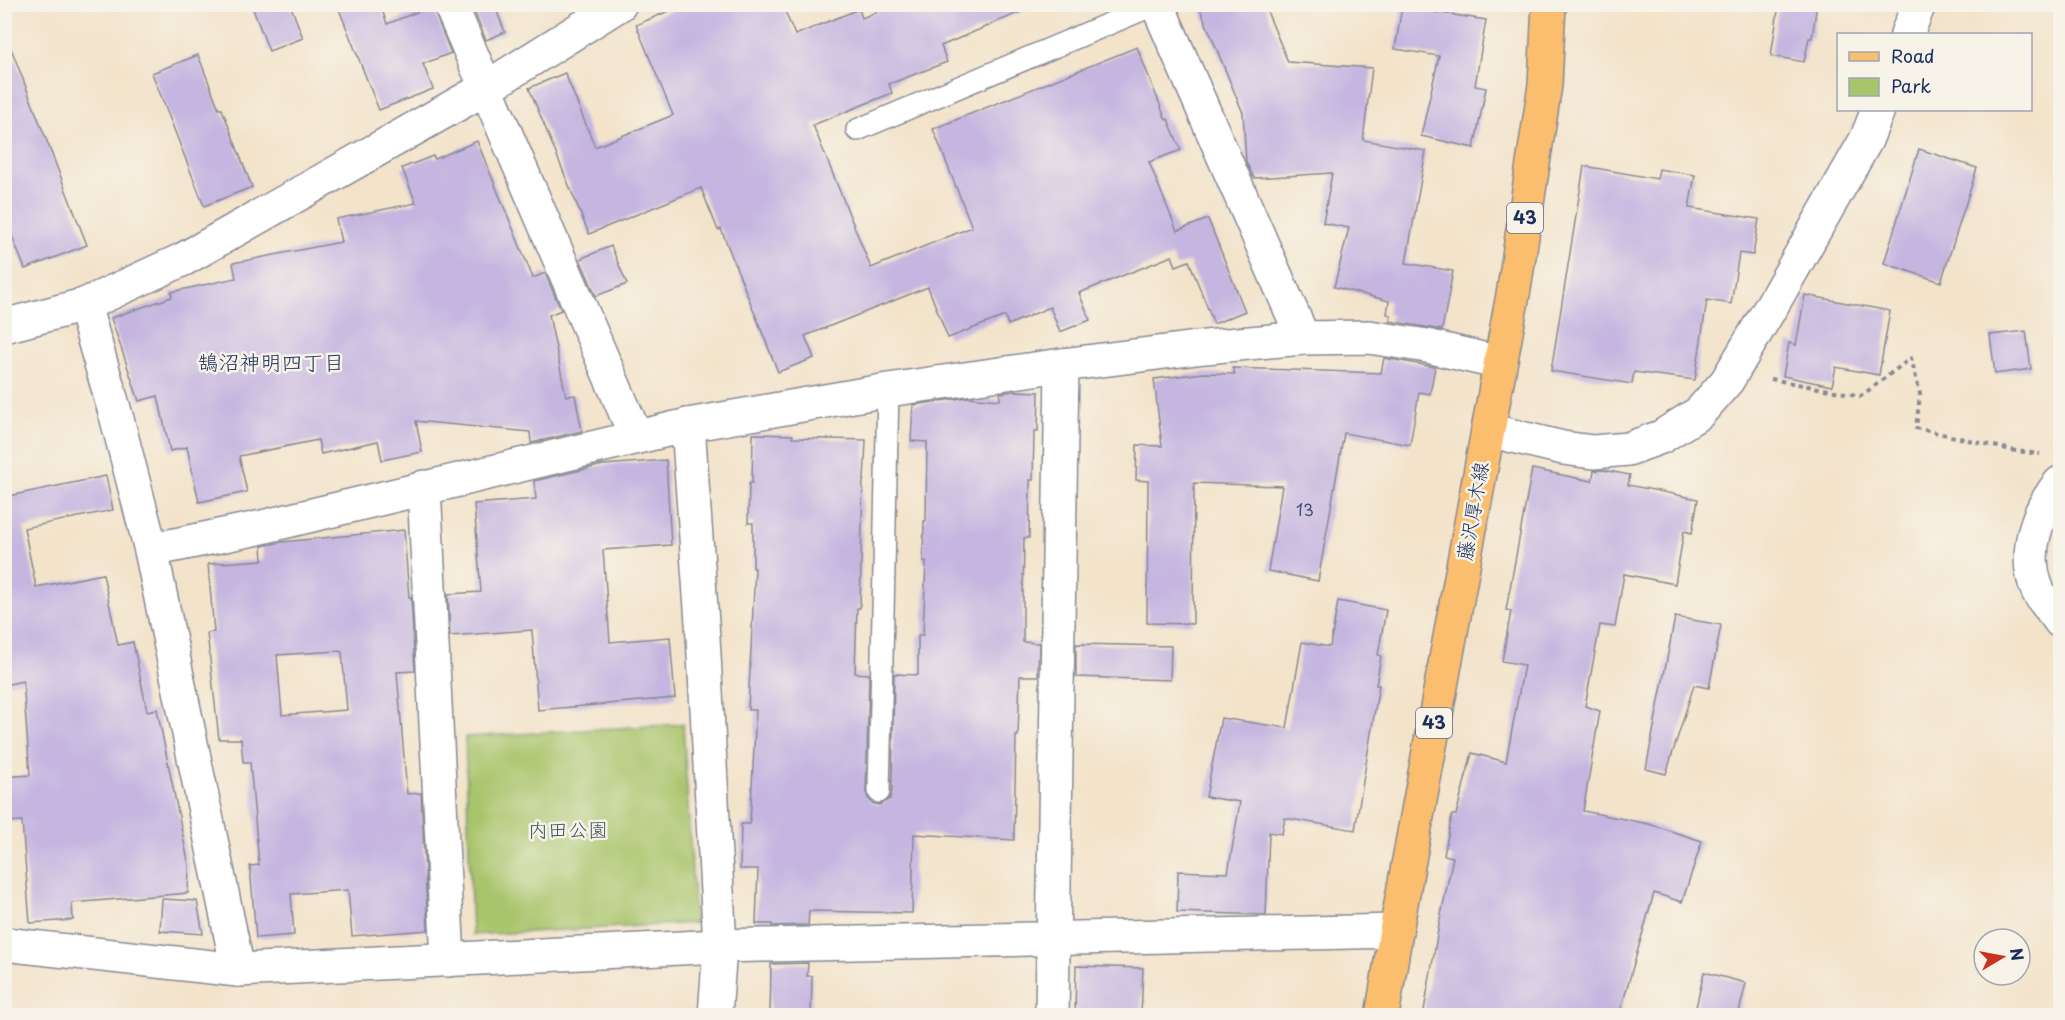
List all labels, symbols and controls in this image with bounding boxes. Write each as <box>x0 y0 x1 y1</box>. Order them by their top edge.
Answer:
legend <box>1837 33 2032 111</box>
text: Road <box>1891 42 1935 69</box>
text: Park <box>1891 72 1931 99</box>
road number: 43 <box>1507 203 1543 233</box>
district label: 鵠沼神明四丁目 <box>198 345 345 377</box>
street label: 藤沢厚木線 <box>1449 459 1495 563</box>
house number: 13 <box>1296 497 1314 521</box>
road number: 43 <box>1416 708 1452 738</box>
park label: 内田公園 <box>528 814 608 844</box>
north arrow <box>1972 927 2032 987</box>
text: N <box>2005 946 2031 963</box>

